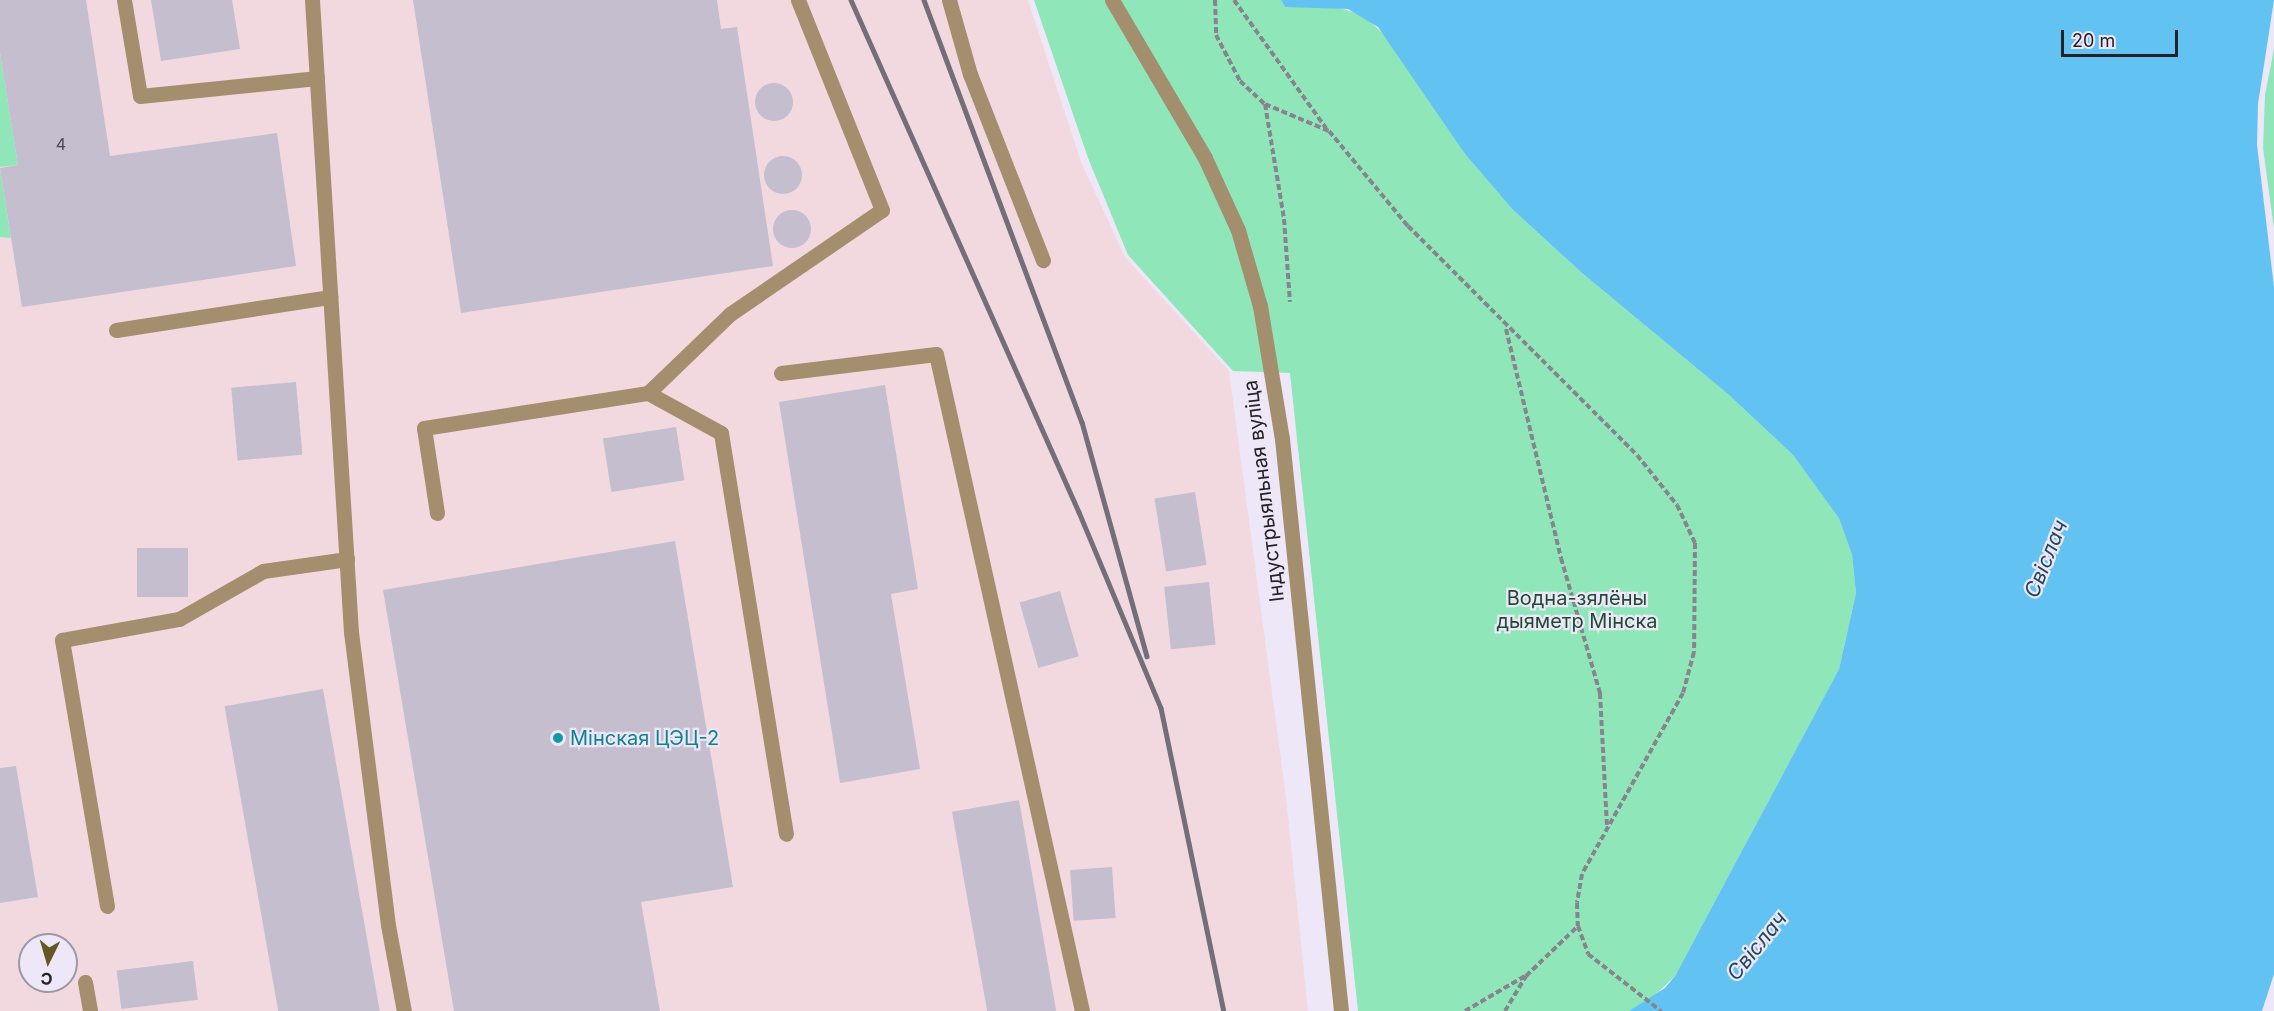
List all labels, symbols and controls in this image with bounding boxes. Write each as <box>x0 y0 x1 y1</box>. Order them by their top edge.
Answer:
scale bar <box>2064 18 2181 56</box>
text: 20 m <box>2072 30 2115 51</box>
house number: 4 <box>56 134 66 154</box>
street label: Індустрыяльная вуліца <box>1238 379 1290 603</box>
water label: Свіслач <box>2019 517 2073 601</box>
park label: Водна-зялёны дыяметр Мінска <box>1496 587 1658 634</box>
place label: Мінская ЦЭЦ-2 <box>570 726 719 750</box>
marker: Мінская ЦЭЦ-2 <box>551 731 565 745</box>
water label: Свіслач <box>1722 906 1792 986</box>
north arrow <box>18 933 78 993</box>
text: С <box>40 968 53 989</box>

